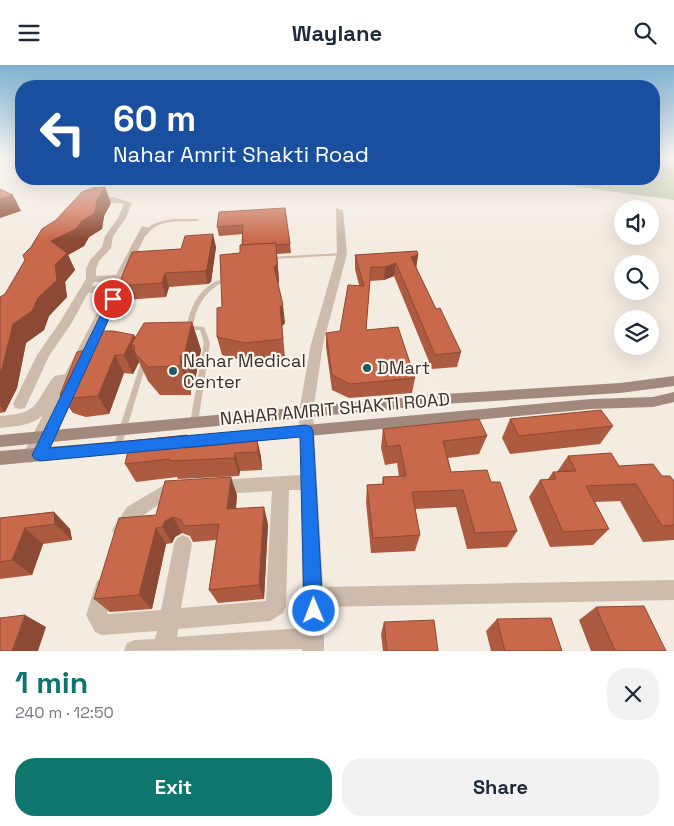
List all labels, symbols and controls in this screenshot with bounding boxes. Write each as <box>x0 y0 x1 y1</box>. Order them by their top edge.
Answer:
icon: menu <box>15 19 43 47</box>
text: Waylane <box>292 19 382 47</box>
icon: search <box>631 19 659 47</box>
text: 60 m <box>113 97 196 141</box>
icon: left <box>30 100 95 165</box>
text: Nahar Amrit Shakti Road <box>113 140 369 168</box>
map controls <box>614 200 659 355</box>
button: sound <box>614 200 659 245</box>
button: search <box>614 255 659 300</box>
pin <box>92 278 134 320</box>
icon: arrive <box>99 285 127 313</box>
button: layers <box>614 310 659 355</box>
place label: Nahar Medical Center <box>183 349 306 393</box>
place label: DMart <box>377 356 430 379</box>
marker: DMart <box>361 362 373 374</box>
marker: Nahar Medical Center <box>167 365 179 377</box>
street label: NAHAR AMRIT SHAKTI ROAD <box>219 387 451 430</box>
position arrow <box>287 584 339 636</box>
text: 1 min <box>15 663 88 702</box>
button: close <box>607 668 659 720</box>
text: 240 m · 12:50 <box>15 702 114 723</box>
button: Exit <box>15 758 332 816</box>
button: Share <box>342 758 659 816</box>

